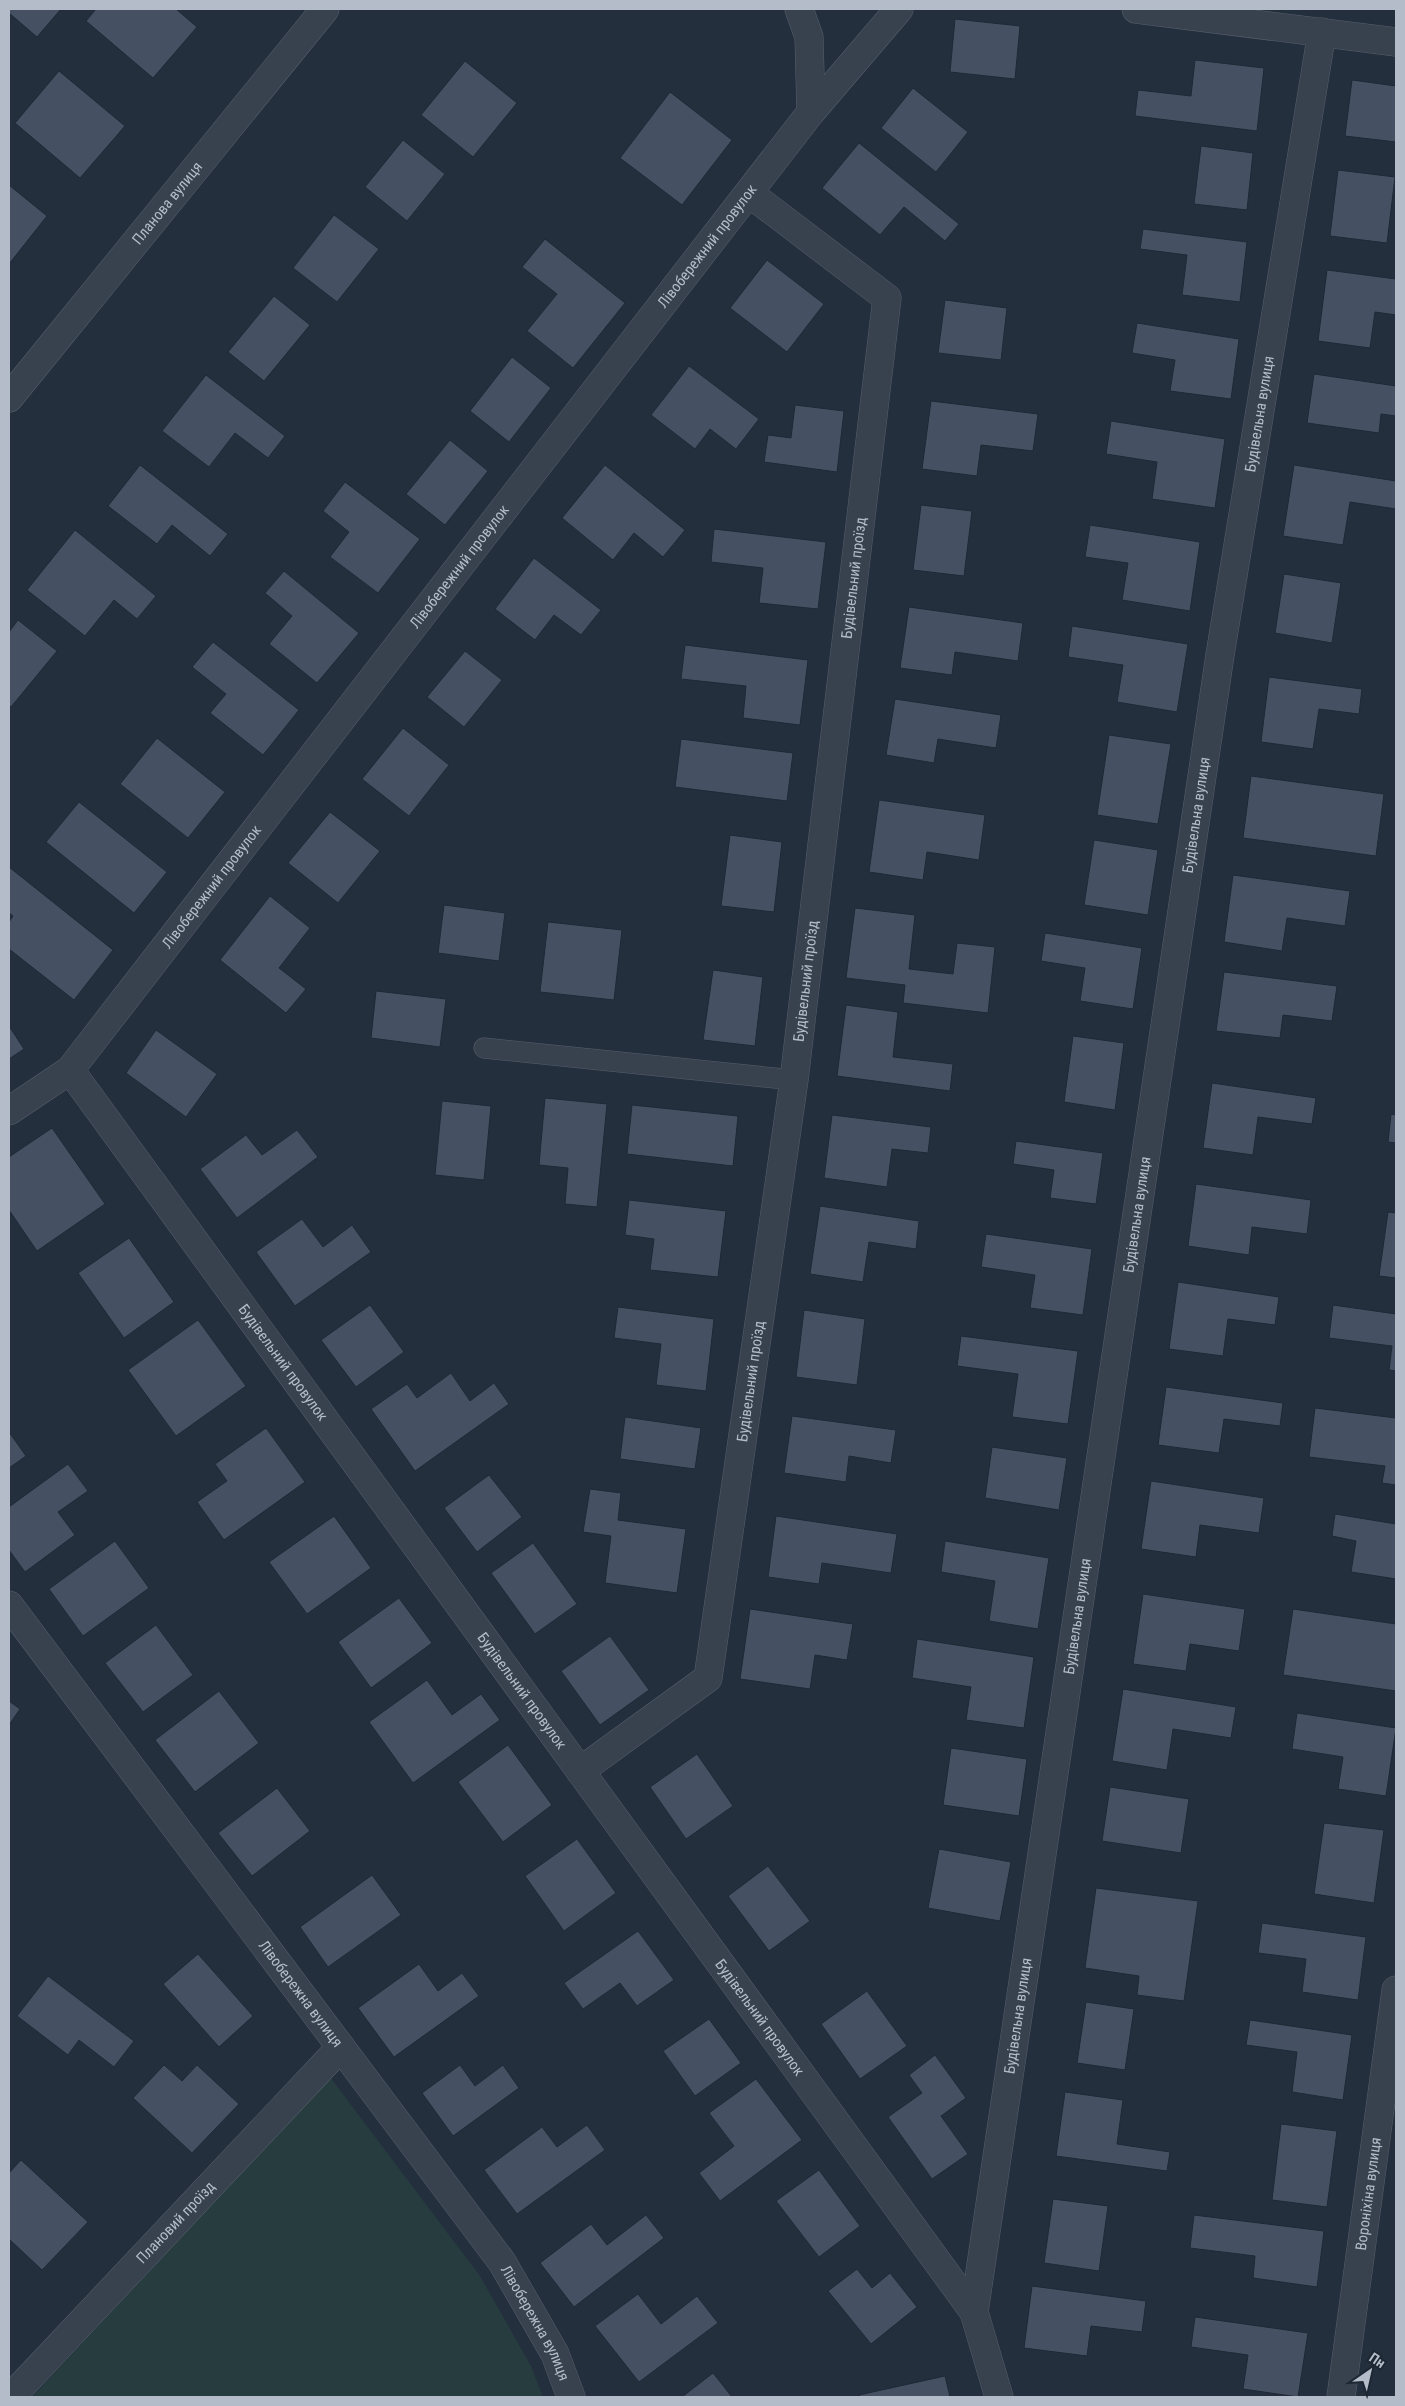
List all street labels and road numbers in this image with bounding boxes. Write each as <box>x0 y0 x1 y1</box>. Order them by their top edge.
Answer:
street label: Планова вулиця <box>128 158 206 248</box>
street label: Лівобережний провулок <box>654 181 761 312</box>
street label: Будівельна вулиця <box>1241 355 1278 473</box>
street label: Лівобережний провулок <box>406 501 513 632</box>
street label: Будівельний проїзд <box>838 516 870 640</box>
street label: Будівельна вулиця <box>1179 756 1214 874</box>
street label: Лівобережний провулок <box>158 822 265 952</box>
street label: Будівельний проїзд <box>790 919 822 1043</box>
street label: Будівельна вулиця <box>1119 1155 1154 1274</box>
street label: Будівельний провулок <box>235 1301 331 1425</box>
street label: Будівельний проїзд <box>733 1319 768 1443</box>
street label: Будівельна вулиця <box>1060 1557 1095 1676</box>
street label: Будівельний провулок <box>474 1629 570 1753</box>
street label: Лівобережна вулиця <box>255 1937 347 2051</box>
street label: Будівельний провулок <box>711 1956 808 2079</box>
street label: Будівельна вулиця <box>1000 1957 1035 2075</box>
street label: Вороніхіна вулиця <box>1352 2136 1385 2252</box>
street label: Плановий проїзд <box>133 2177 219 2267</box>
street label: Лівобережна вулиця <box>497 2262 573 2383</box>

